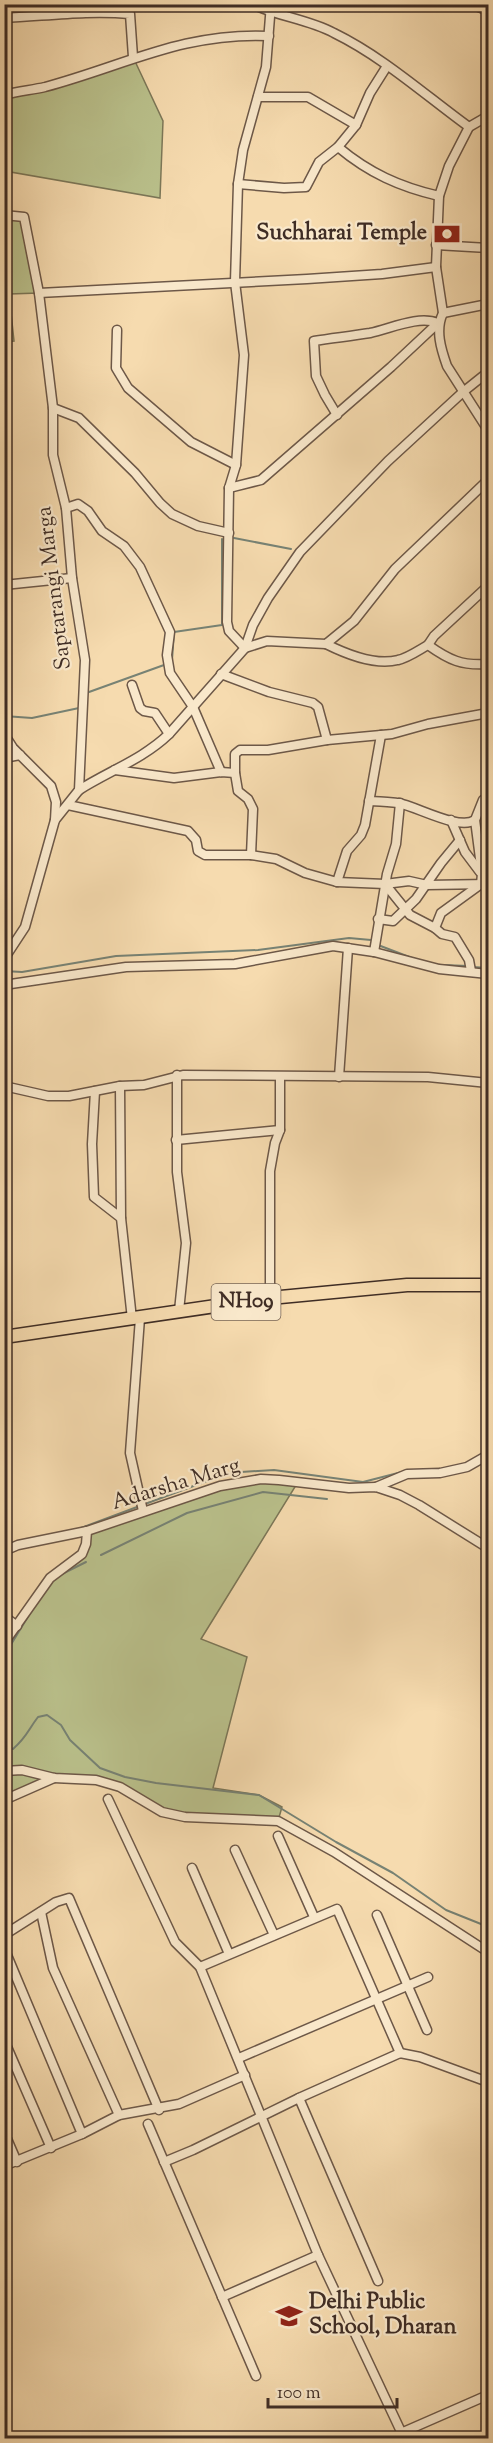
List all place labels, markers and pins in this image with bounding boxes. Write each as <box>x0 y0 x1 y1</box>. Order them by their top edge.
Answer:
place label: Suchharai Temple <box>256 218 427 250</box>
bank icon: Suchharai Temple <box>432 219 462 249</box>
place label: Delhi Public School, Dharan <box>309 2287 457 2344</box>
school or university icon: Delhi Public School, Dharan <box>274 2301 304 2331</box>

